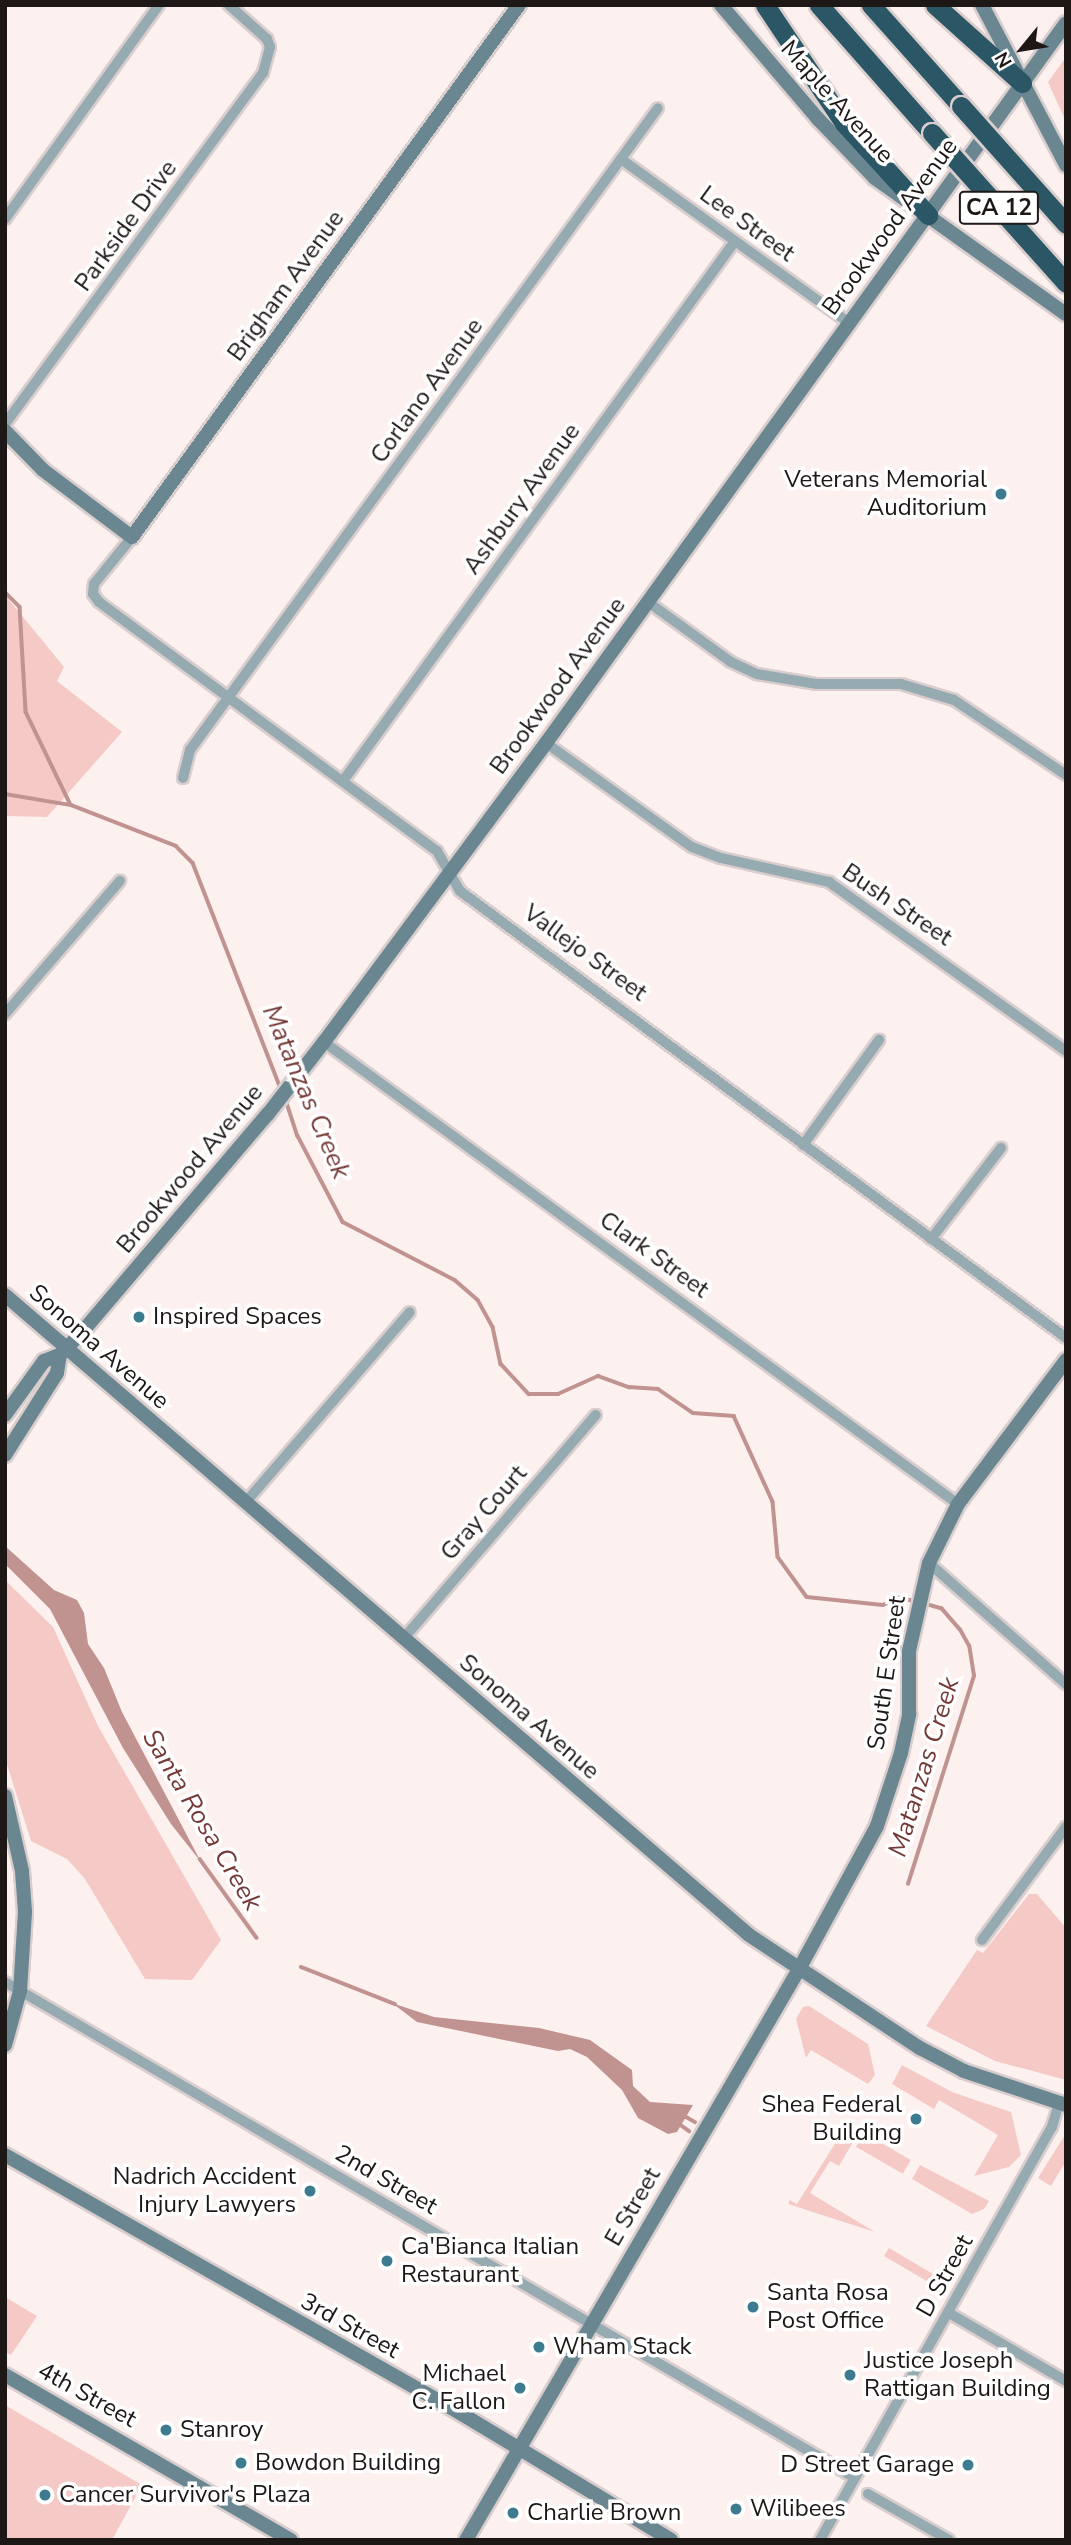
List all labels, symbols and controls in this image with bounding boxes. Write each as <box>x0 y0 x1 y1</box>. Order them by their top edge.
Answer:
north arrow <box>987 14 1057 84</box>
street label: Maple Avenue <box>774 35 900 169</box>
text: N <box>989 47 1019 72</box>
street label: Brookwood Avenue <box>816 133 964 321</box>
street label: Parkside Drive <box>69 155 183 297</box>
street label: Lee Street <box>694 180 800 268</box>
road number: CA 12 <box>959 188 1039 228</box>
street label: Brigham Avenue <box>222 205 350 367</box>
street label: Corlano Avenue <box>365 313 489 469</box>
street label: Ashbury Avenue <box>458 418 586 580</box>
place label: Veterans Memorial Auditorium <box>784 466 987 522</box>
marker: Veterans Memorial Auditorium <box>993 486 1009 502</box>
street label: Brookwood Avenue <box>484 592 632 780</box>
street label: Bush Street <box>837 858 957 952</box>
street label: Vallejo Street <box>518 899 652 1007</box>
water label: Matanzas Creek <box>255 1000 357 1184</box>
street label: Brookwood Avenue <box>111 1079 269 1259</box>
street label: Clark Street <box>594 1206 714 1304</box>
street label: Sonoma Avenue <box>23 1278 175 1416</box>
place label: Inspired Spaces <box>153 1303 322 1331</box>
marker: Inspired Spaces <box>131 1309 147 1325</box>
street label: Gray Court <box>435 1459 533 1567</box>
street label: South E Street <box>862 1594 912 1752</box>
street label: Sonoma Avenue <box>453 1648 605 1786</box>
water label: Matanzas Creek <box>882 1674 966 1860</box>
water label: Santa Rosa Creek <box>136 1724 268 1916</box>
place label: Shea Federal Building <box>761 2091 902 2147</box>
marker: Shea Federal Building <box>908 2111 924 2127</box>
street label: 2nd Street <box>330 2139 442 2221</box>
place label: Nadrich Accident Injury Lawyers <box>113 2163 296 2219</box>
street label: E Street <box>599 2163 667 2251</box>
marker: Nadrich Accident Injury Lawyers <box>302 2183 318 2199</box>
street label: D Street <box>911 2230 979 2322</box>
place label: Ca'Bianca Italian Restaurant <box>401 2233 579 2289</box>
marker: Ca'Bianca Italian Restaurant <box>379 2253 395 2269</box>
place label: Santa Rosa Post Office <box>767 2279 889 2335</box>
street label: 3rd Street <box>296 2287 404 2365</box>
marker: Santa Rosa Post Office <box>745 2299 761 2315</box>
place label: Wham Stack <box>553 2333 691 2361</box>
marker: Wham Stack <box>531 2339 547 2355</box>
place label: Justice Joseph Rattigan Building <box>864 2347 1051 2403</box>
street label: 4th Street <box>33 2356 141 2434</box>
place label: Michael C. Fallon <box>412 2360 506 2416</box>
marker: Justice Joseph Rattigan Building <box>842 2367 858 2383</box>
marker: Michael C. Fallon <box>512 2380 528 2396</box>
place label: Stanroy <box>180 2416 263 2444</box>
marker: Stanroy <box>158 2422 174 2438</box>
place label: Bowdon Building <box>255 2449 441 2477</box>
place label: D Street Garage <box>780 2451 954 2479</box>
marker: Bowdon Building <box>233 2455 249 2471</box>
marker: D Street Garage <box>960 2457 976 2473</box>
place label: Cancer Survivor's Plaza <box>59 2481 311 2509</box>
marker: Cancer Survivor's Plaza <box>37 2487 53 2503</box>
place label: Wilibees <box>750 2495 846 2523</box>
place label: Charlie Brown <box>527 2499 681 2527</box>
marker: Wilibees <box>728 2501 744 2517</box>
marker: Charlie Brown <box>505 2505 521 2521</box>

